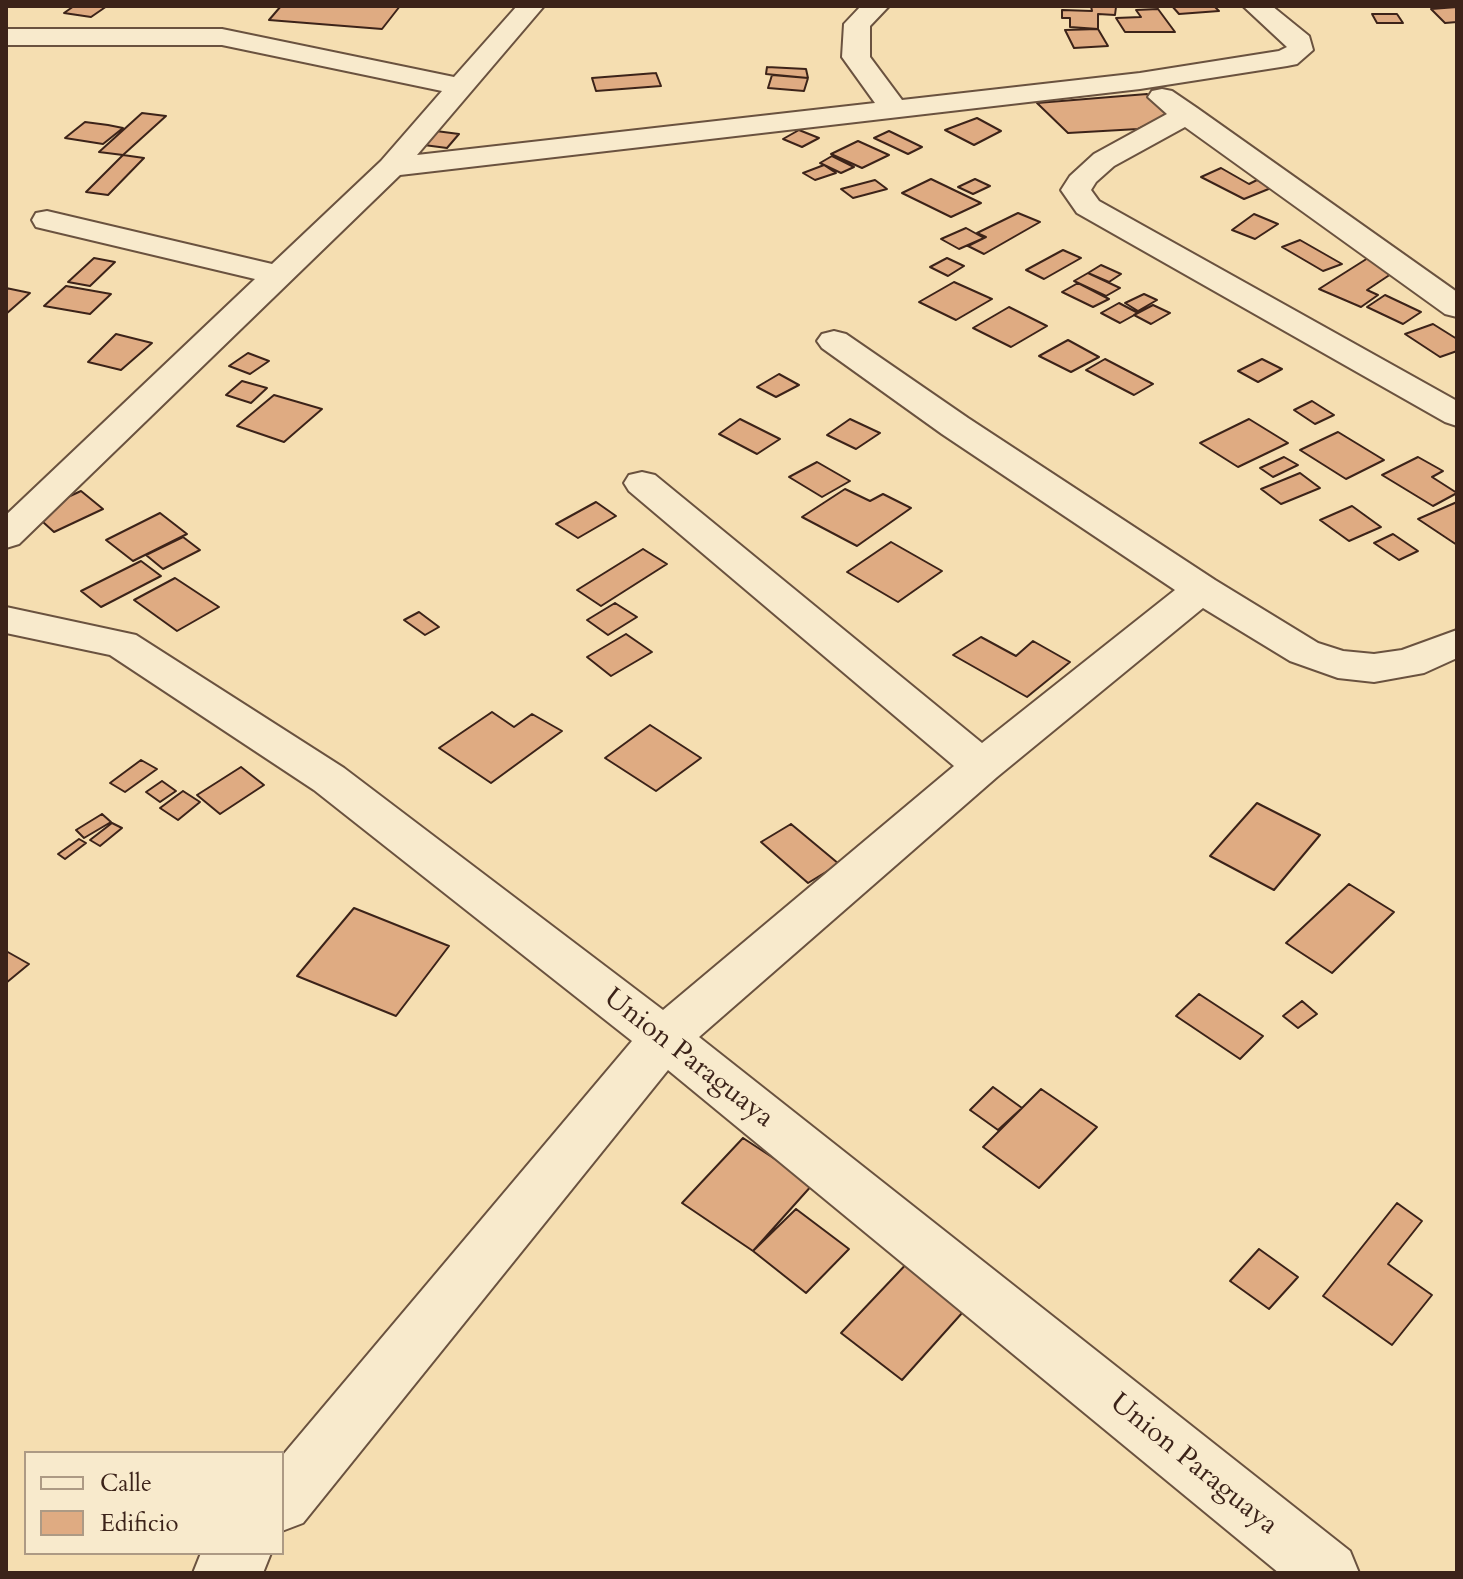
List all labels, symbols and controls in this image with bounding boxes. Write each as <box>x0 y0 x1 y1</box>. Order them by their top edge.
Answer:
street label: Union Paraguaya <box>596 982 780 1136</box>
street label: Union Paraguaya <box>1102 1387 1284 1543</box>
legend <box>24 1451 284 1555</box>
text: Calle <box>100 1467 152 1500</box>
text: Edificio <box>100 1507 179 1540</box>

